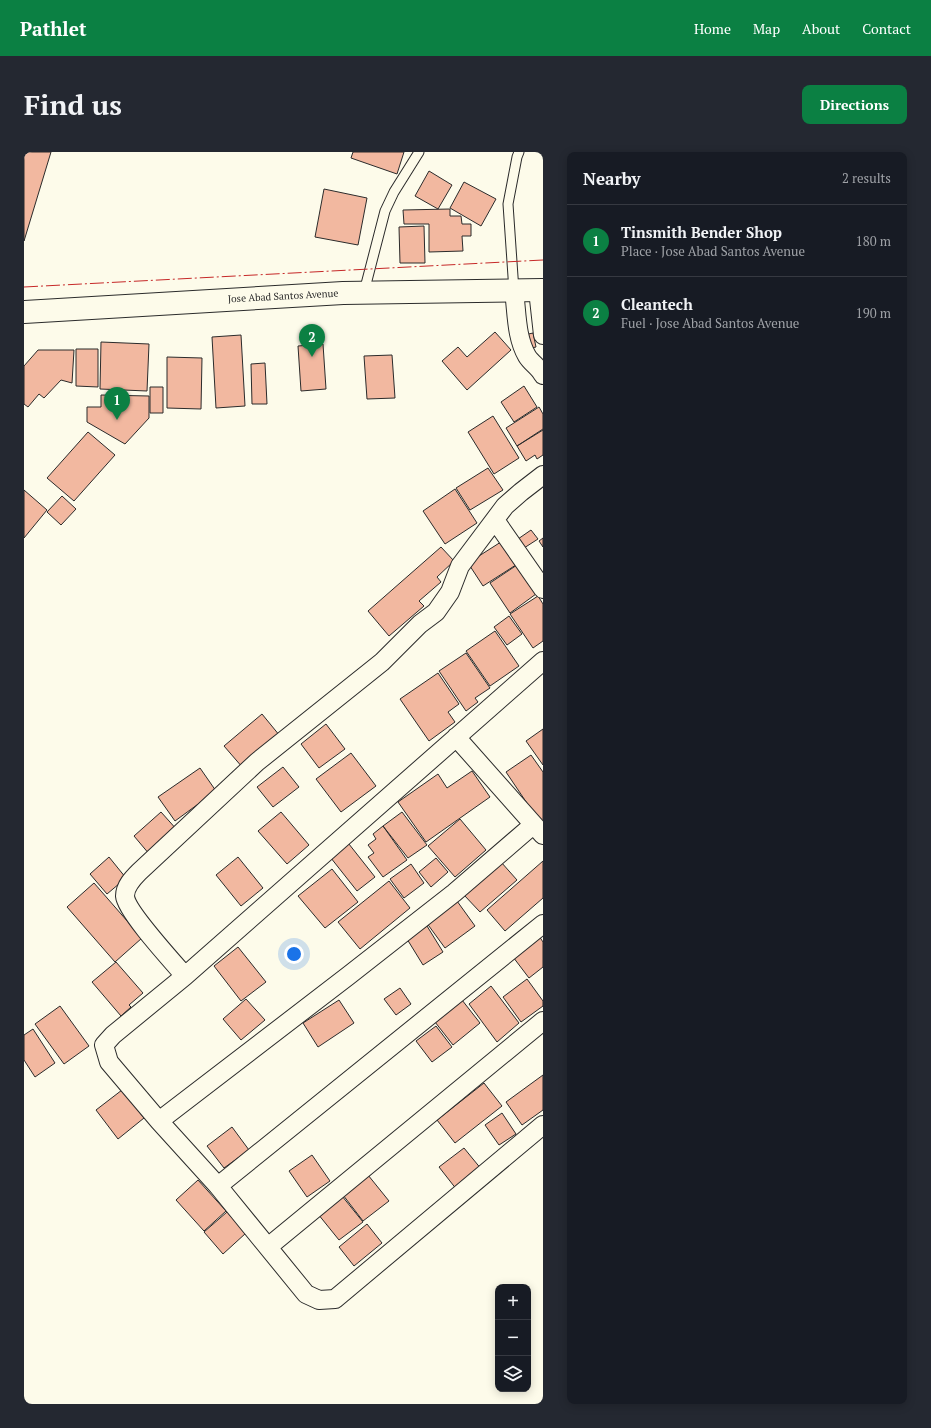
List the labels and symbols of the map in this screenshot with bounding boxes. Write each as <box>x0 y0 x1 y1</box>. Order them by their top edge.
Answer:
street label: Jose Abad Santos Avenue <box>227 287 339 305</box>
pin: 2 <box>299 324 325 357</box>
pin: 1 <box>104 387 130 420</box>
your location <box>284 944 304 964</box>

